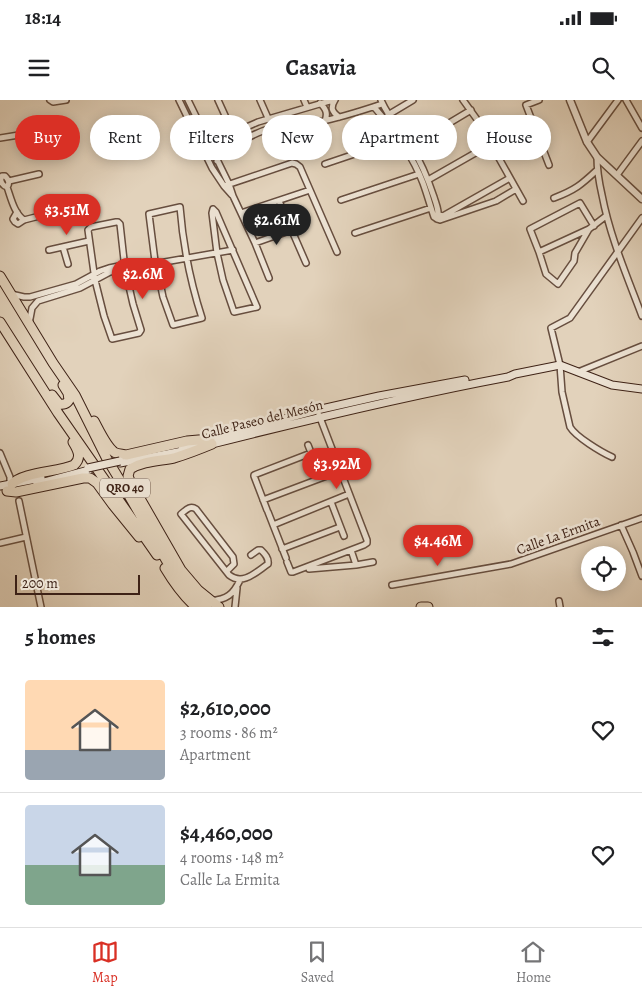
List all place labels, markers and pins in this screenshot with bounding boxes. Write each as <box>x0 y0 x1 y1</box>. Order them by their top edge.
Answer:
pin: $3.51M <box>26 194 108 236</box>
pin: $2.61M <box>236 204 318 246</box>
pin: $2.6M <box>108 258 178 300</box>
pin: $3.92M <box>296 448 378 490</box>
pin: $4.46M <box>397 524 479 567</box>

